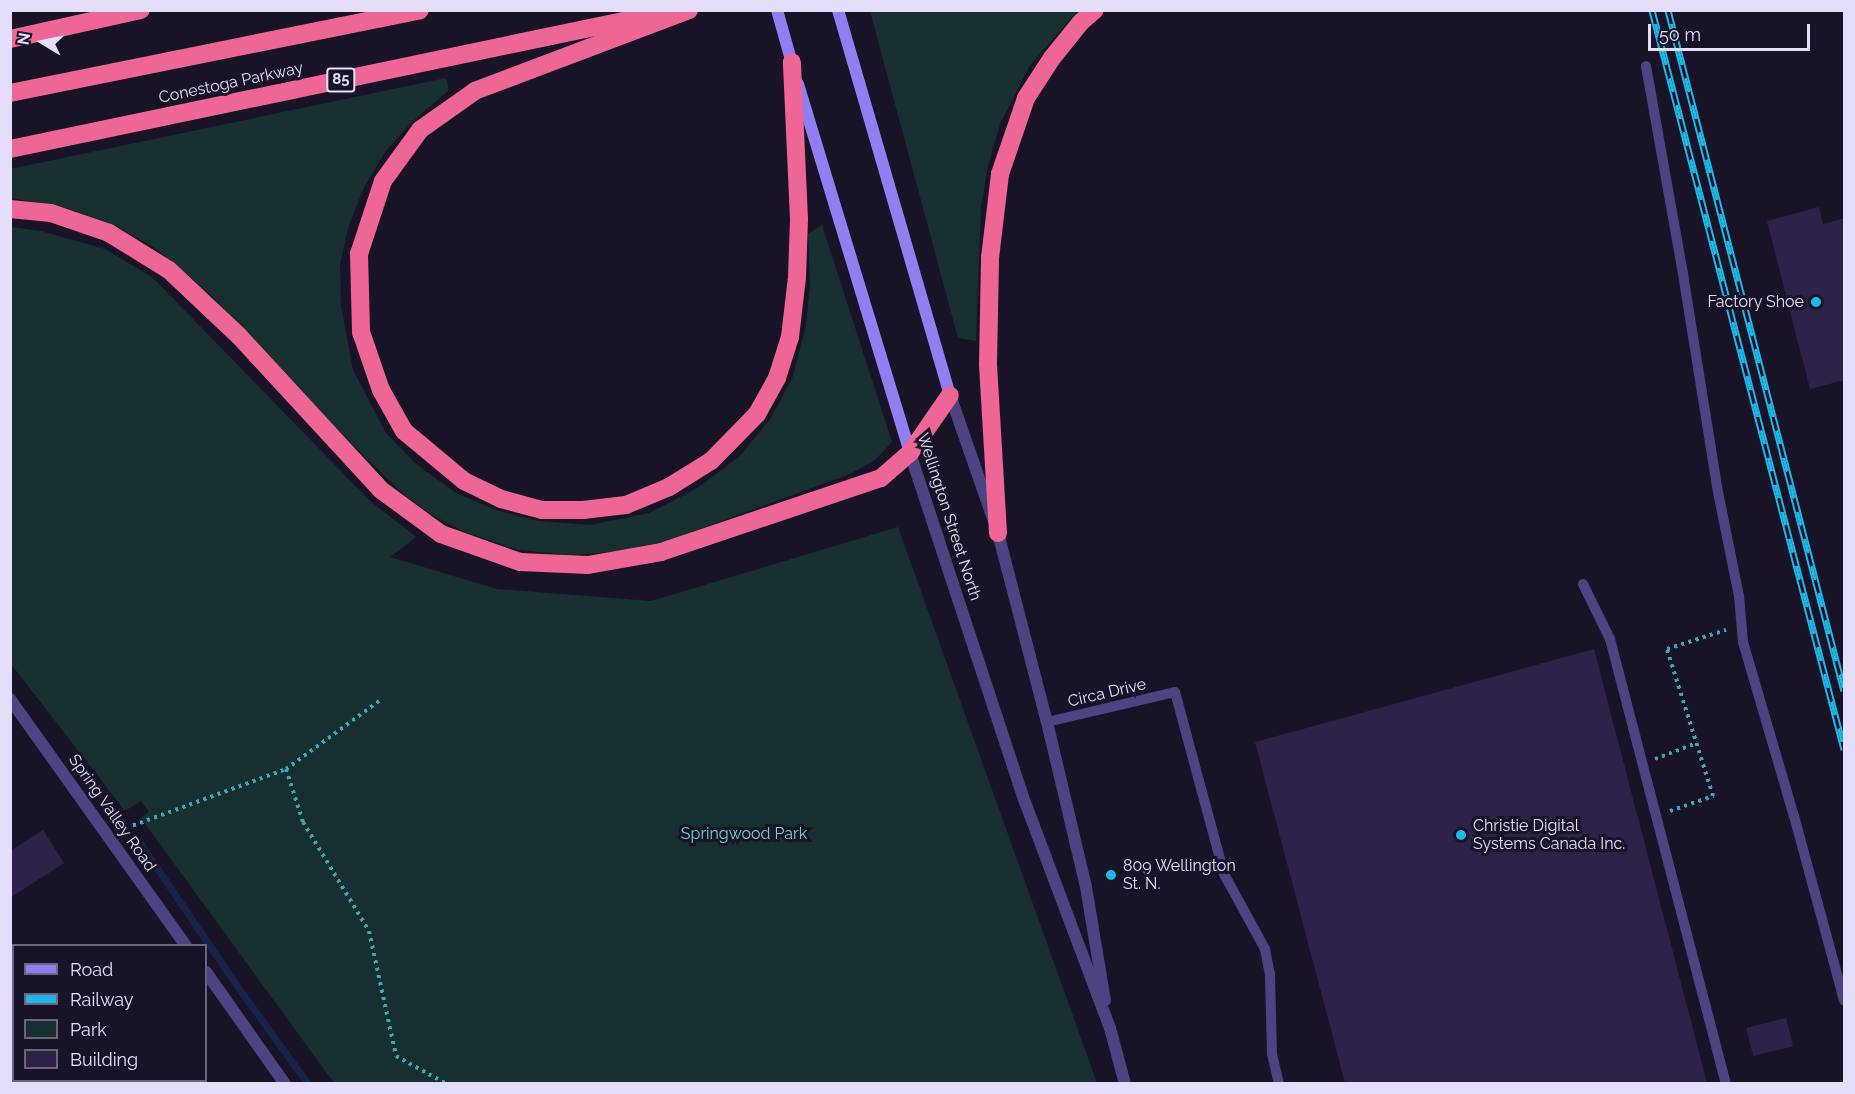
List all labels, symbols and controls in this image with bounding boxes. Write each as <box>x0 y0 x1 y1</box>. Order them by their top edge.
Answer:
north arrow <box>12 12 72 72</box>
scale bar <box>1651 12 1813 50</box>
text: 50 m <box>1659 24 1701 45</box>
text: N <box>13 31 34 46</box>
street label: Conestoga Parkway <box>157 58 305 108</box>
road number: 85 <box>326 68 356 92</box>
place label: Factory Shoe <box>1707 292 1804 312</box>
marker: Factory Shoe <box>1809 295 1823 309</box>
street label: Wellington Street North <box>913 431 985 603</box>
street label: Circa Drive <box>1066 675 1148 711</box>
street label: Spring Valley Road <box>64 750 160 876</box>
place label: Christie Digital Systems Canada Inc. <box>1473 816 1625 854</box>
park label: Springwood Park <box>681 824 807 844</box>
marker: Christie Digital Systems Canada Inc. <box>1454 828 1468 842</box>
place label: 809 Wellington St. N. <box>1123 856 1236 894</box>
marker: 809 Wellington St. N. <box>1104 868 1118 882</box>
legend <box>12 944 207 1082</box>
text: Road <box>70 959 113 980</box>
text: Railway <box>70 989 134 1010</box>
text: Park <box>70 1019 107 1040</box>
text: Building <box>70 1049 138 1070</box>

